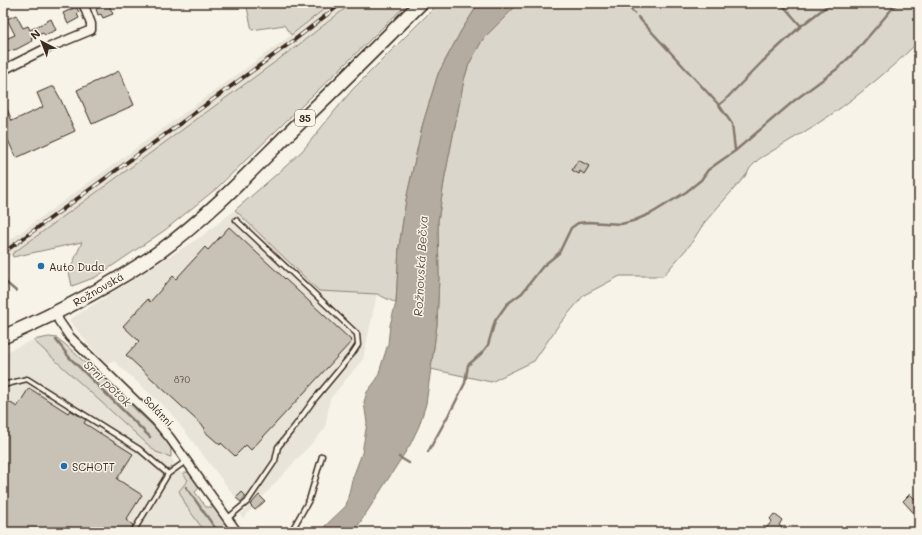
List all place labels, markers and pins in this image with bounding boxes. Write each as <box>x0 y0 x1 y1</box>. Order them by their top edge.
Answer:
place label: Auto Duda <box>49 259 105 274</box>
marker: Auto Duda <box>36 261 46 271</box>
place label: SCHOTT <box>72 459 115 474</box>
marker: SCHOTT <box>59 461 69 471</box>

